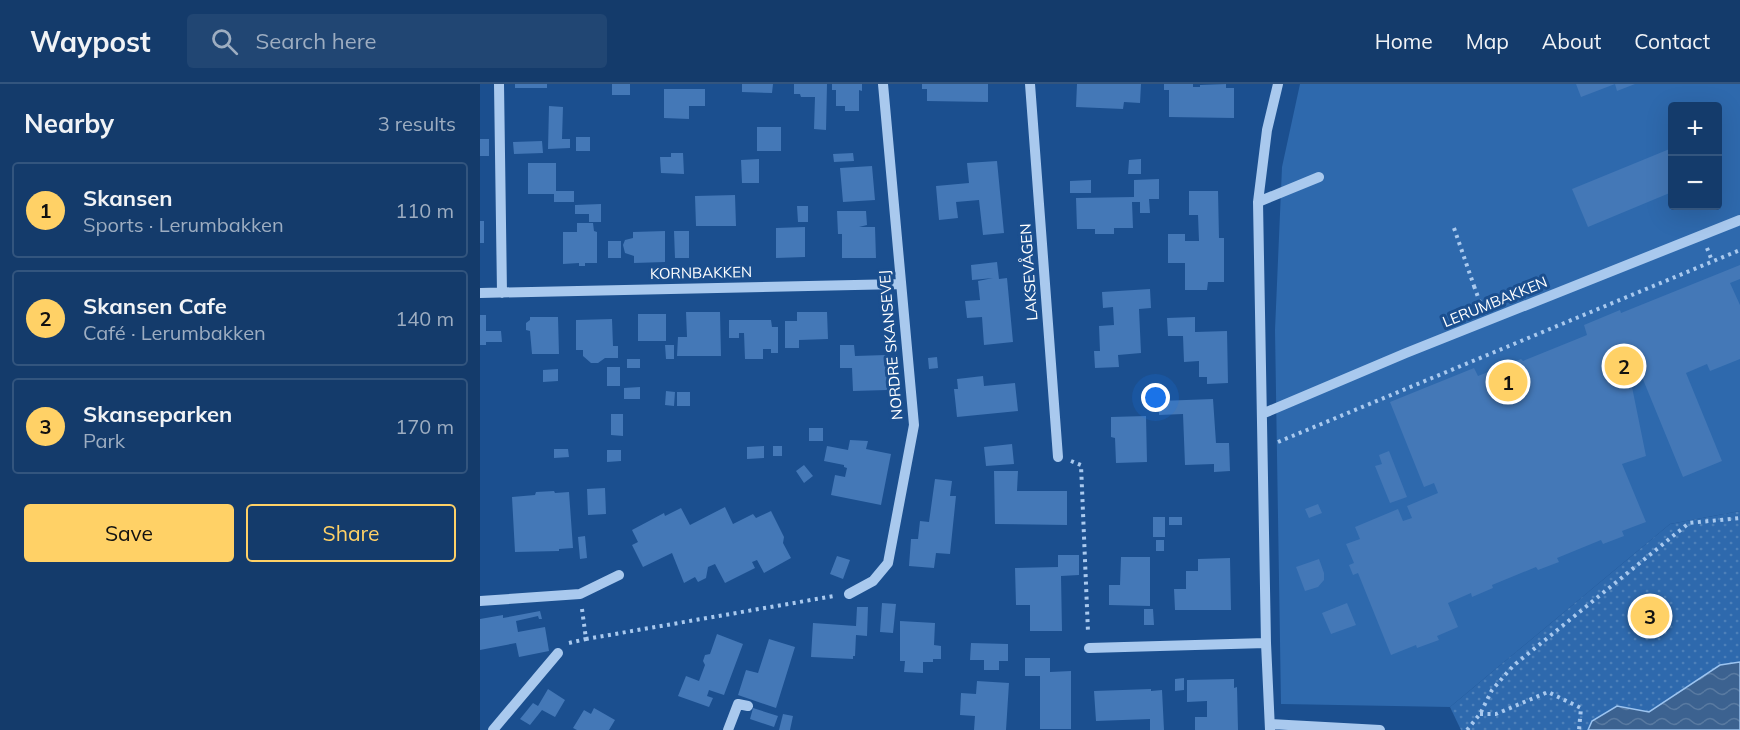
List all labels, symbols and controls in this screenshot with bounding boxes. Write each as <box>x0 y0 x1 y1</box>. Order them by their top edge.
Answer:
search box <box>187 14 607 68</box>
text: Waypost <box>30 24 151 59</box>
icon: search <box>208 25 241 58</box>
text: Search here <box>256 27 377 55</box>
text: Home <box>1375 28 1433 54</box>
text: Map <box>1466 28 1509 54</box>
text: About <box>1542 28 1601 54</box>
text: Contact <box>1634 28 1710 54</box>
map controls <box>1668 102 1722 210</box>
button: + <box>1668 102 1722 156</box>
text: Nearby <box>24 107 114 140</box>
text: 3 results <box>378 111 456 136</box>
button: − <box>1668 156 1722 210</box>
text: Skansen <box>83 184 172 212</box>
text: 1 <box>40 198 52 223</box>
text: 110 m <box>395 198 454 223</box>
text: Sports · Lerumbakken <box>83 212 284 237</box>
street label: LAKSEVÅGEN <box>1015 223 1041 321</box>
street label: KORNBAKKEN <box>650 262 752 283</box>
street label: NORDRE SKANSEVEJ <box>874 269 907 421</box>
street label: LERUMBAKKEN <box>1440 272 1550 331</box>
text: Skansen Cafe <box>83 292 227 320</box>
text: 2 <box>40 306 52 331</box>
text: 140 m <box>395 306 454 331</box>
text: Café · Lerumbakken <box>83 320 266 345</box>
pin: 2 <box>1604 344 1644 388</box>
pin: 1 <box>1488 360 1528 404</box>
your location <box>1141 383 1170 412</box>
text: Skanseparken <box>83 400 232 428</box>
text: 3 <box>40 414 52 439</box>
text: 170 m <box>395 414 454 439</box>
text: Park <box>83 428 125 453</box>
button: Save <box>24 504 234 562</box>
button: Share <box>246 504 456 562</box>
pin: 3 <box>1630 594 1670 638</box>

